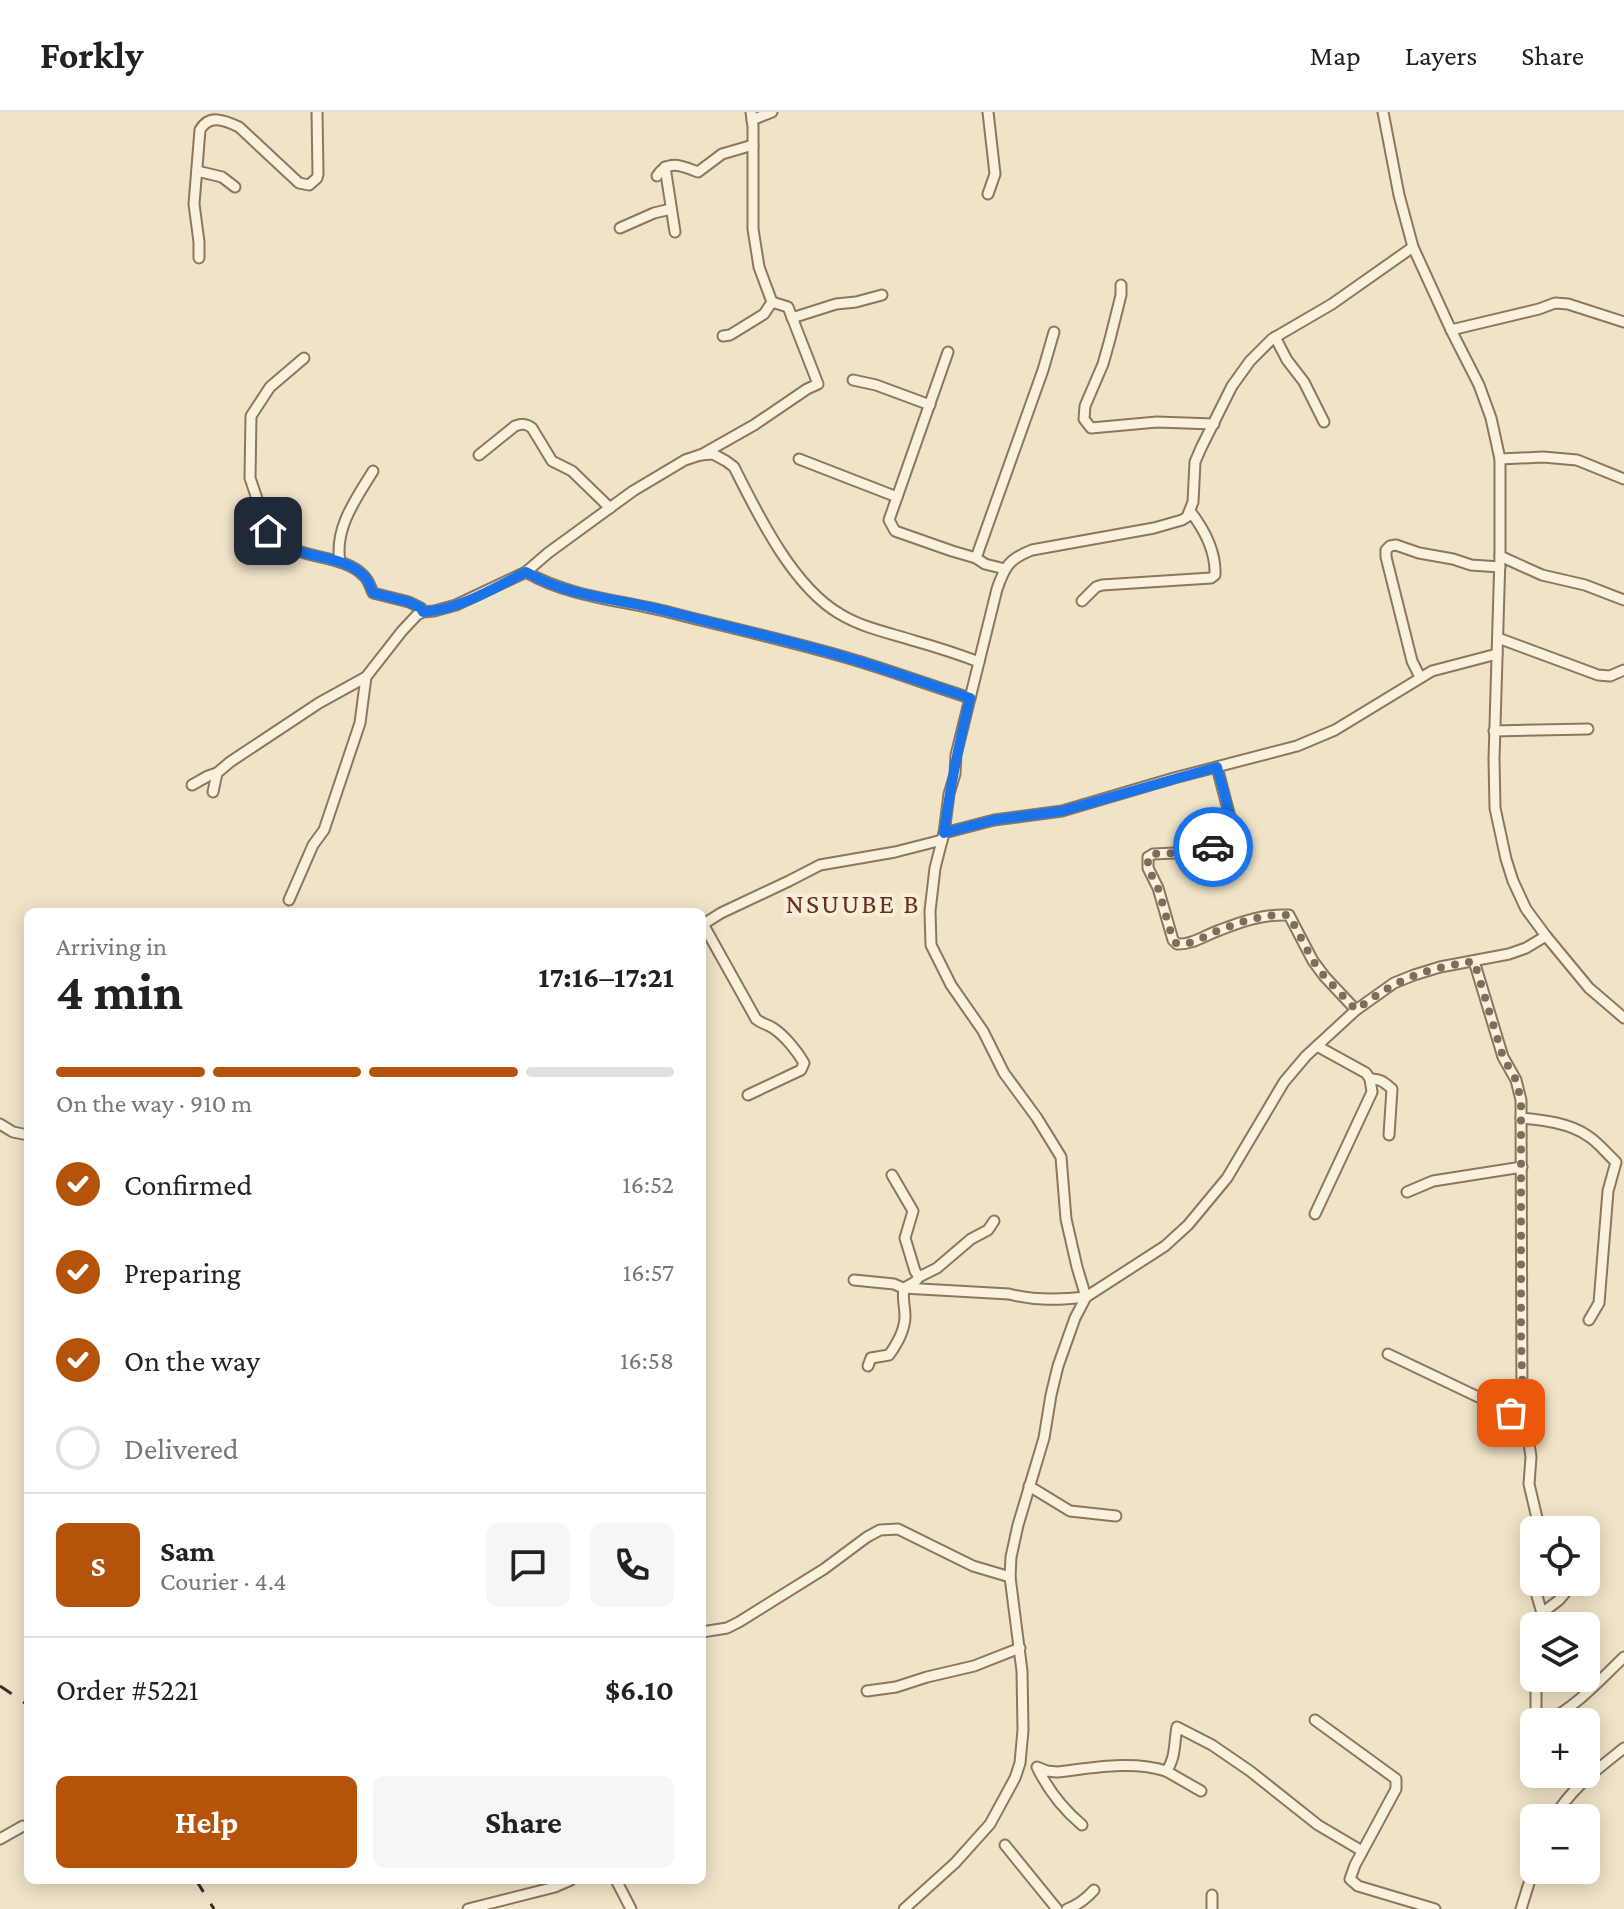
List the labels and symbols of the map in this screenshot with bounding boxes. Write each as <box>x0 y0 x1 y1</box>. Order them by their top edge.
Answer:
pin <box>234 497 302 565</box>
courier <box>1173 807 1253 887</box>
district label: NSUUBE B <box>786 888 920 919</box>
pin <box>1477 1379 1545 1447</box>

